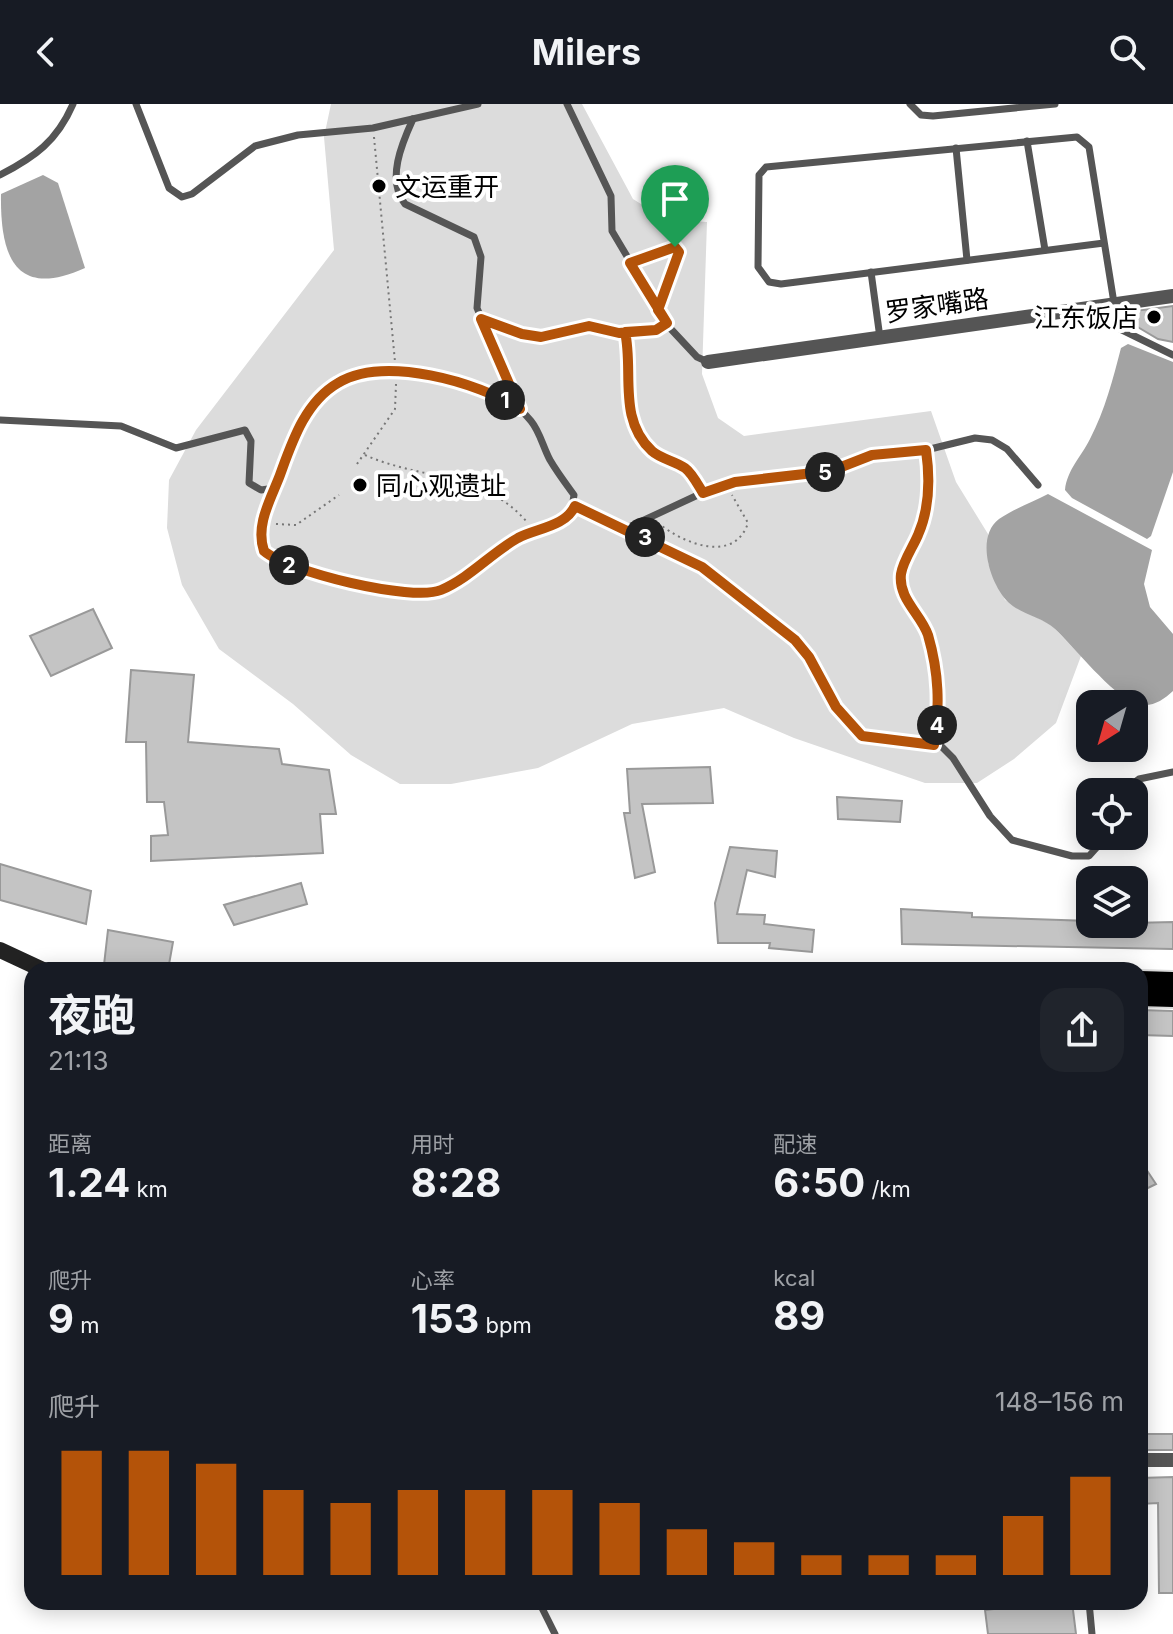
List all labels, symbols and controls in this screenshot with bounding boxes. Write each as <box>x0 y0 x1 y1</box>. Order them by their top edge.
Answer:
icon: back <box>24 30 68 74</box>
text: Milers <box>532 30 641 74</box>
icon: search <box>1105 30 1149 74</box>
pin <box>641 165 709 247</box>
place label: 文运重开 <box>395 171 499 202</box>
marker: 文运重开 <box>370 177 388 195</box>
icon: arrive <box>653 177 697 221</box>
street label: 罗家嘴路 <box>883 282 991 328</box>
place label: 江东饭店 <box>1034 302 1138 333</box>
marker: 江东饭店 <box>1145 308 1163 326</box>
pin: 1 <box>485 380 525 420</box>
text: 1 <box>500 387 510 413</box>
pin: 5 <box>805 452 845 492</box>
text: 5 <box>818 459 832 485</box>
place label: 同心观遗址 <box>376 470 506 501</box>
marker: 同心观遗址 <box>351 476 369 494</box>
pin: 3 <box>625 517 665 557</box>
text: 3 <box>638 524 652 550</box>
pin: 2 <box>269 545 309 585</box>
text: 2 <box>282 552 296 578</box>
north arrow <box>1076 690 1148 762</box>
map controls <box>1076 690 1148 938</box>
pin: 4 <box>917 705 957 745</box>
text: 4 <box>930 712 944 738</box>
button: locate <box>1076 778 1148 850</box>
button: layers <box>1076 866 1148 938</box>
text: 夜跑 <box>48 988 136 1042</box>
button: share <box>1040 988 1124 1072</box>
text: 21:13 <box>48 1045 109 1076</box>
text: 距离 <box>48 1131 92 1157</box>
text: 用时 <box>411 1131 455 1157</box>
text: 配速 <box>773 1131 817 1157</box>
text: 1.24 <box>48 1158 130 1207</box>
text: 8:28 <box>411 1158 501 1207</box>
text: 6:50 <box>773 1158 865 1207</box>
text: km <box>130 1176 168 1202</box>
text: /km <box>865 1176 911 1202</box>
text: kcal <box>773 1265 815 1291</box>
text: 爬升 <box>48 1267 92 1293</box>
text: 心率 <box>411 1267 455 1293</box>
text: 89 <box>773 1291 825 1340</box>
text: 9 <box>48 1294 74 1343</box>
text: 153 <box>411 1294 479 1343</box>
text: m <box>74 1312 99 1338</box>
text: bpm <box>479 1312 532 1338</box>
text: 148–156 m <box>995 1386 1124 1417</box>
text: 爬升 <box>48 1391 100 1422</box>

